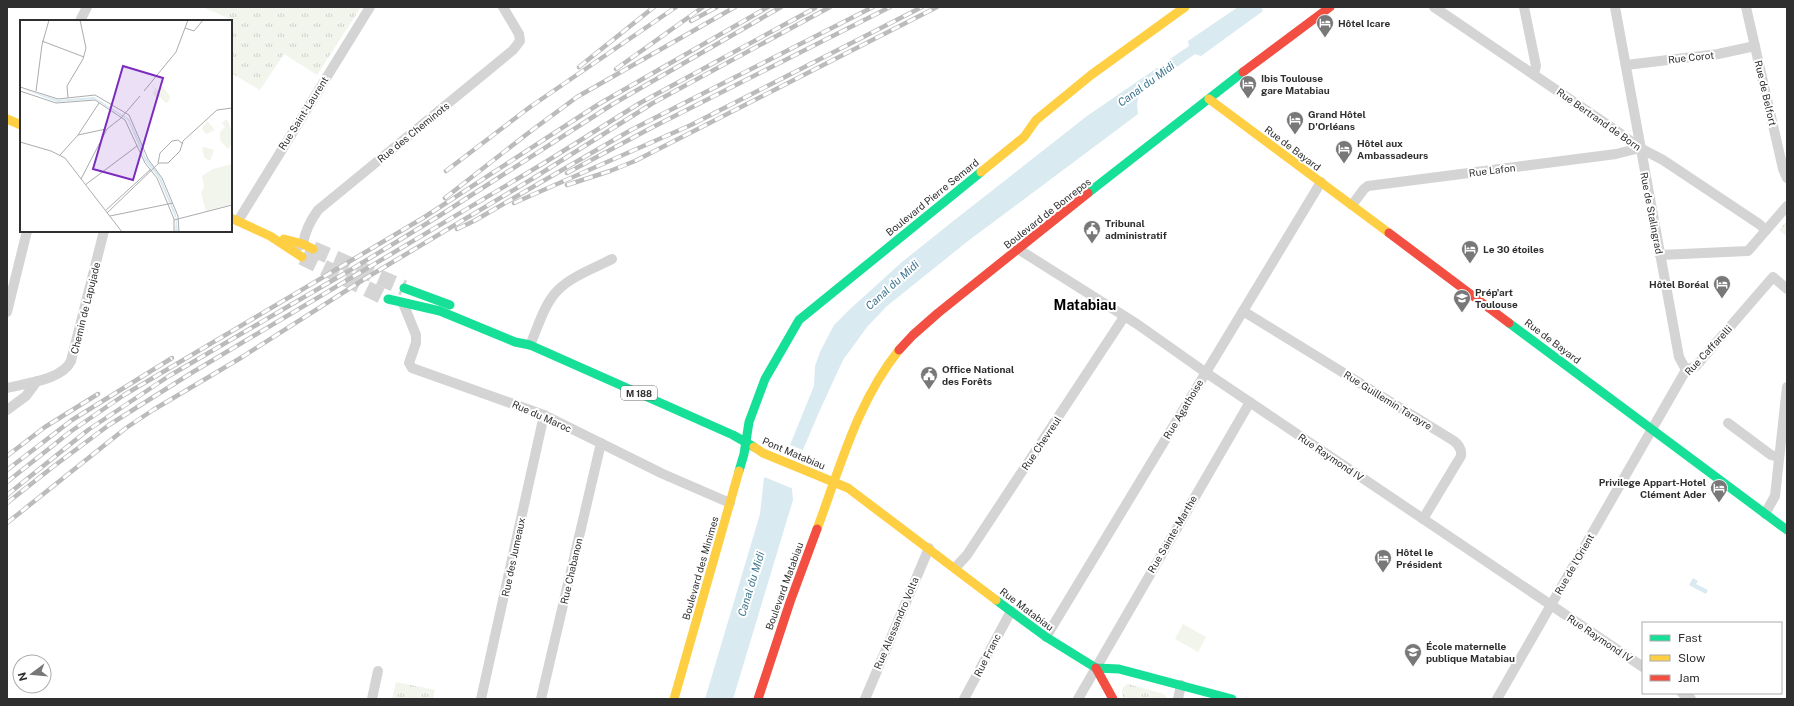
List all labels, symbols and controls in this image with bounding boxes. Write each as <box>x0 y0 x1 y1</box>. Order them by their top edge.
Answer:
hotel icon: Hôtel Icare <box>1315 13 1335 38</box>
place label: Hôtel Icare <box>1338 17 1391 29</box>
inset map <box>20 20 232 232</box>
street label: Rue Corot <box>1667 49 1715 65</box>
water label: Canal du Midi <box>1115 59 1177 109</box>
street label: Rue de Belfort <box>1753 59 1779 127</box>
place label: Ibis Toulouse gare Matabiau <box>1261 72 1330 96</box>
street label: Rue Saint-Laurent <box>276 74 330 152</box>
hotel icon: Ibis Toulouse gare Matabiau <box>1238 74 1258 99</box>
street label: Rue Bertrand de Born <box>1555 85 1644 153</box>
street label: Rue des Cheminots <box>375 99 451 165</box>
place label: Grand Hôtel D'Orléans <box>1308 108 1366 132</box>
hotel icon: Grand Hôtel D'Orléans <box>1285 110 1305 135</box>
street label: Rue de Bayard <box>1263 123 1323 173</box>
place label: Hôtel aux Ambassadeurs <box>1357 137 1428 161</box>
hotel icon: Hôtel aux Ambassadeurs <box>1334 139 1354 164</box>
street label: Boulevard Pierre Semard <box>883 156 981 238</box>
street label: Rue Lafon <box>1468 161 1516 179</box>
street label: Rue de Stalingrad <box>1638 171 1666 255</box>
street label: Boulevard de Bonrepos <box>1001 175 1093 251</box>
place label: Tribunal administratif <box>1105 217 1167 241</box>
public building icon: Tribunal administratif <box>1082 219 1102 244</box>
hotel icon: Le 30 étoiles <box>1460 239 1480 264</box>
place label: Le 30 étoiles <box>1483 243 1544 255</box>
water label: Canal du Midi <box>863 258 921 312</box>
street label: Chemin de Lapujade <box>68 261 102 355</box>
hotel icon: Hôtel Boréal <box>1712 274 1732 299</box>
place label: Hôtel Boréal <box>1649 278 1709 290</box>
place label: Prép'art Toulouse <box>1475 286 1518 310</box>
school or university icon: Prép'art Toulouse <box>1452 288 1472 313</box>
district label: Matabiau <box>1054 297 1116 313</box>
street label: Rue de Bayard <box>1523 316 1583 366</box>
street label: Rue Caffarelli <box>1682 323 1734 377</box>
place label: Office National des Forêts <box>942 363 1014 387</box>
public building icon: Office National des Forêts <box>919 365 939 390</box>
street label: Rue Guillemin Tarayre <box>1342 368 1435 432</box>
street label: Rue Agathoise <box>1161 377 1206 441</box>
road number: M 188 <box>621 386 657 400</box>
street label: Rue du Maroc <box>510 398 574 434</box>
street label: Rue Chevreul <box>1019 414 1063 472</box>
street label: Rue Raymond IV <box>1296 431 1366 483</box>
street label: Pont Matabiau <box>761 434 827 472</box>
place label: Privilege Appart-Hotel Clément Ader <box>1599 476 1706 500</box>
hotel icon: Privilege Appart-Hotel Clément Ader <box>1709 478 1729 503</box>
street label: Rue Sainte-Marthe <box>1145 493 1199 575</box>
street label: Boulevard des Minimes <box>679 515 721 621</box>
street label: Rue des Jumeaux <box>499 516 527 598</box>
street label: Rue de l'Orient <box>1552 531 1596 597</box>
street label: Rue Chabanon <box>558 537 584 605</box>
street label: Boulevard Matabiau <box>763 540 806 632</box>
place label: Hôtel le Président <box>1396 546 1442 570</box>
hotel icon: Hôtel le Président <box>1373 548 1393 573</box>
water label: Canal du Midi <box>735 550 767 618</box>
street label: Rue Alessandro Volta <box>871 575 921 671</box>
street label: Rue Matabiau <box>998 585 1056 633</box>
street label: Rue Raymond IV <box>1565 612 1635 664</box>
legend <box>1642 622 1782 694</box>
street label: Rue Franc <box>971 631 1003 679</box>
text: Fast <box>1678 631 1703 645</box>
place label: École maternelle publique Matabiau <box>1426 640 1515 664</box>
school or university icon: École maternelle publique Matabiau <box>1403 642 1423 667</box>
text: Slow <box>1678 651 1706 665</box>
north arrow <box>12 654 52 694</box>
text: N <box>15 671 29 683</box>
text: Jam <box>1678 671 1700 685</box>

